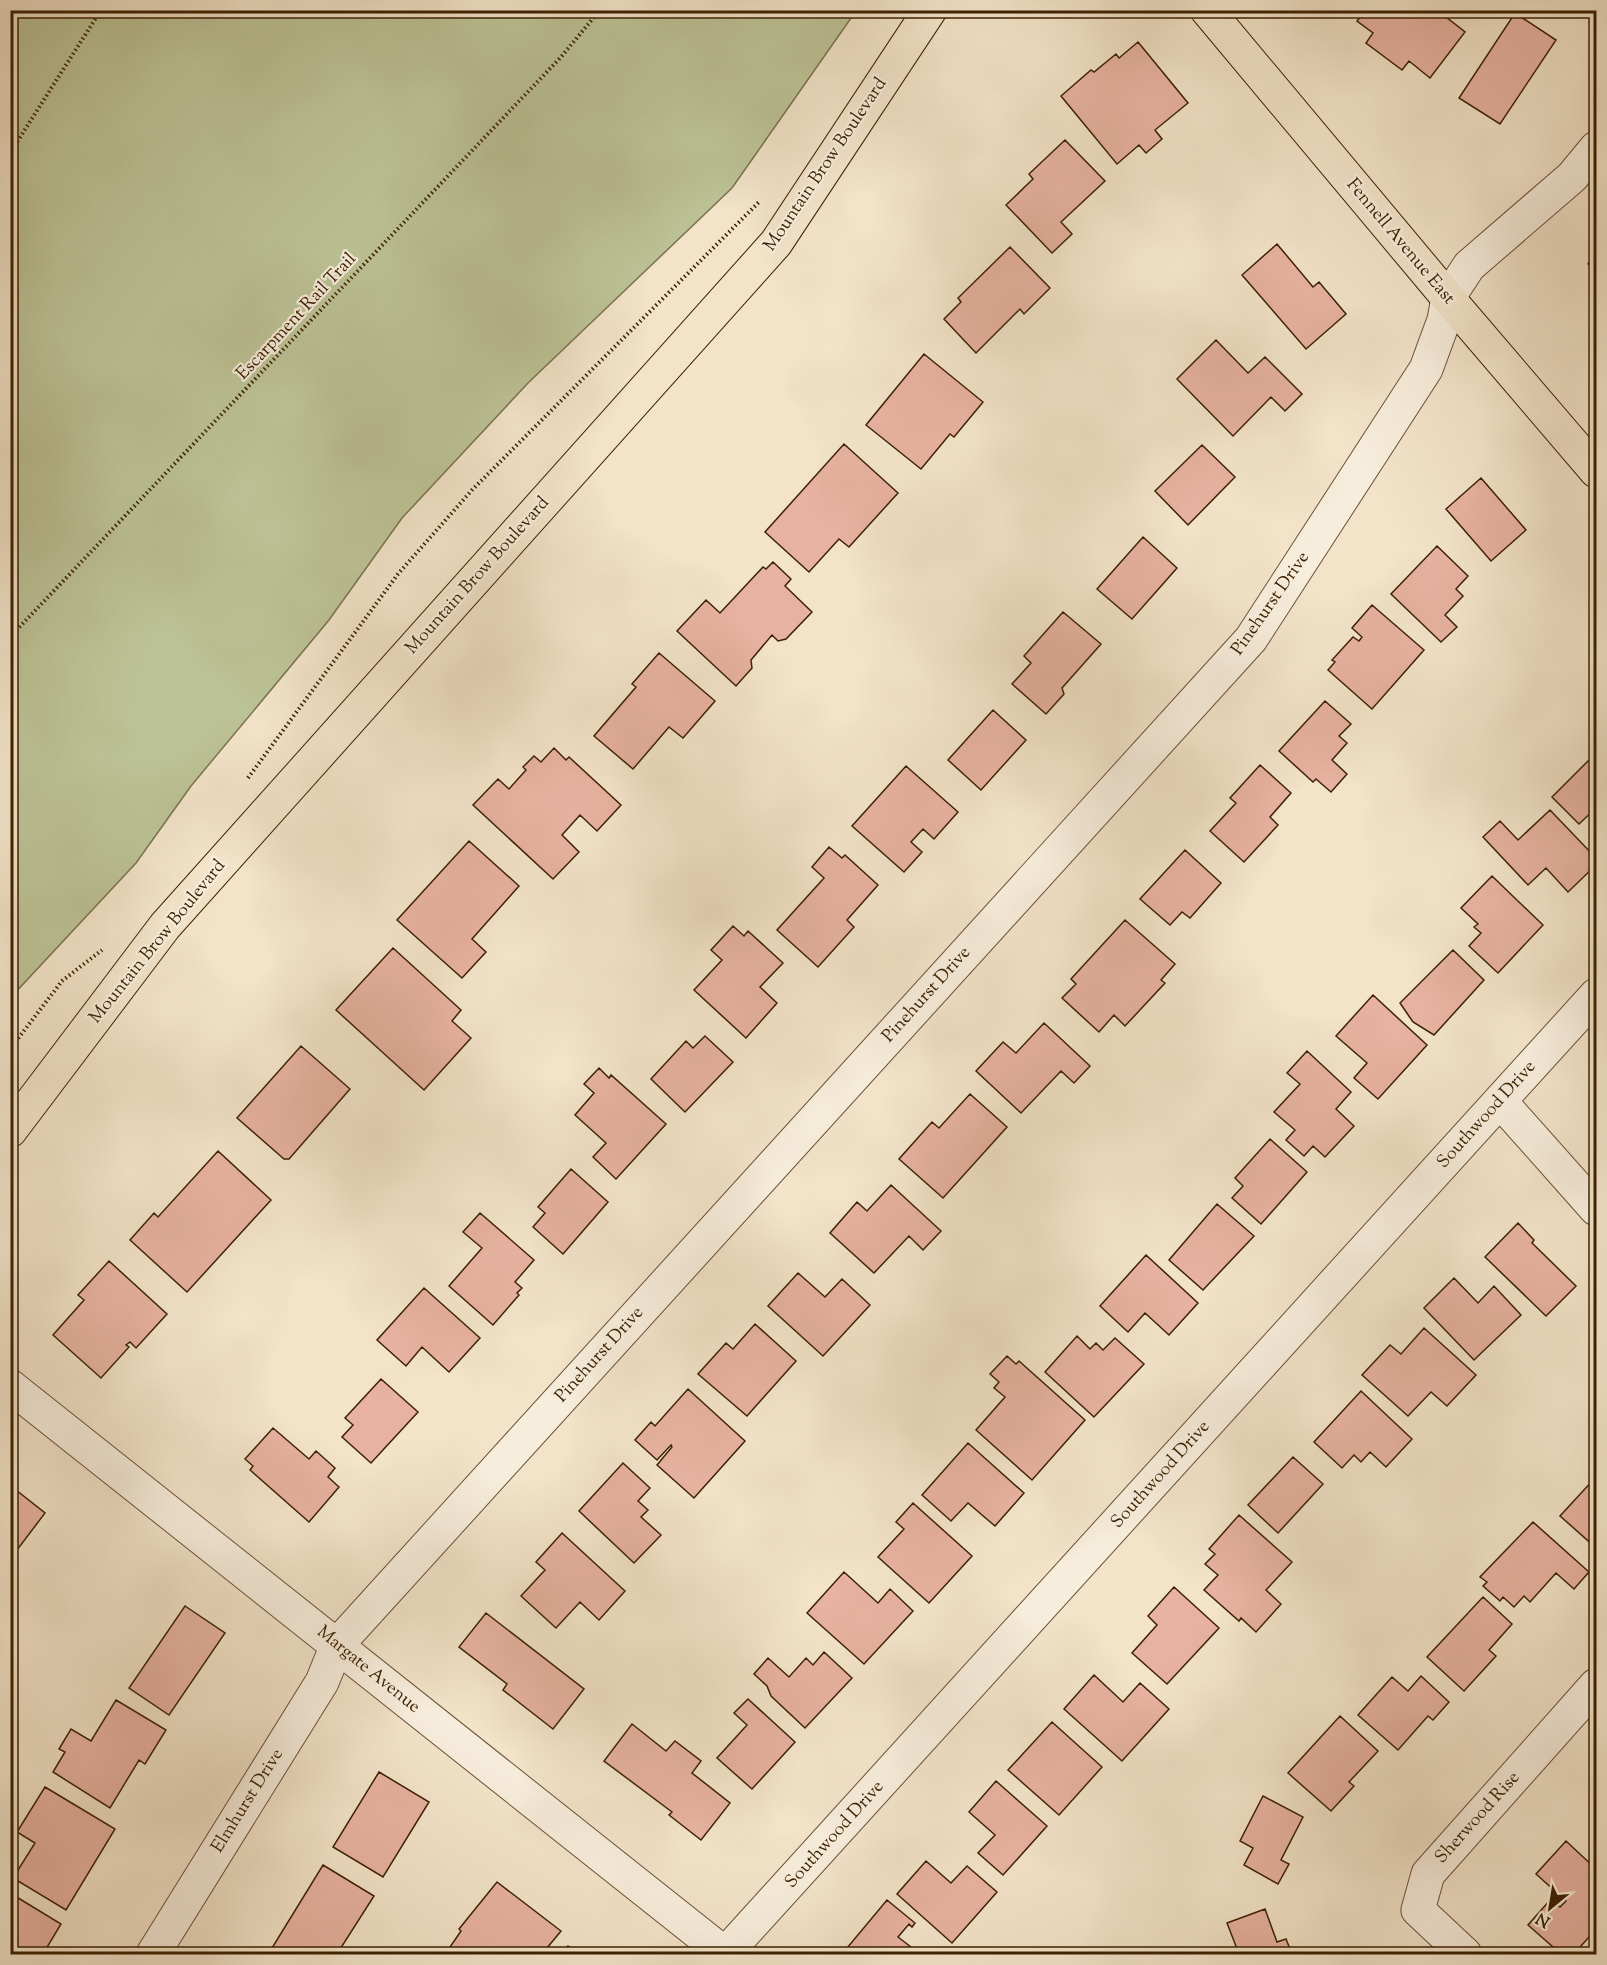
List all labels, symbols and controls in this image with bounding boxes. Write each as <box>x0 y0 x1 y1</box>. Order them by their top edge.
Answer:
street label: Mountain Brow Boulevard <box>758 73 894 257</box>
street label: Fennell Avenue East <box>1339 173 1461 311</box>
street label: Escarpment Rail Trail <box>231 247 363 387</box>
street label: Mountain Brow Boulevard <box>400 491 556 661</box>
street label: Pinehurst Drive <box>1225 547 1317 661</box>
street label: Mountain Brow Boulevard <box>84 854 232 1030</box>
street label: Pinehurst Drive <box>877 941 977 1049</box>
street label: Southwood Drive <box>1431 1055 1543 1175</box>
street label: Pinehurst Drive <box>550 1301 650 1409</box>
street label: Southwood Drive <box>1105 1415 1217 1535</box>
street label: Margate Avenue <box>311 1620 425 1720</box>
street label: Elmhurst Drive <box>206 1744 290 1858</box>
street label: Sherwood Rise <box>1429 1766 1527 1870</box>
street label: Southwood Drive <box>779 1775 891 1895</box>
north arrow <box>1520 1878 1580 1938</box>
text: N <box>1532 1906 1555 1932</box>

